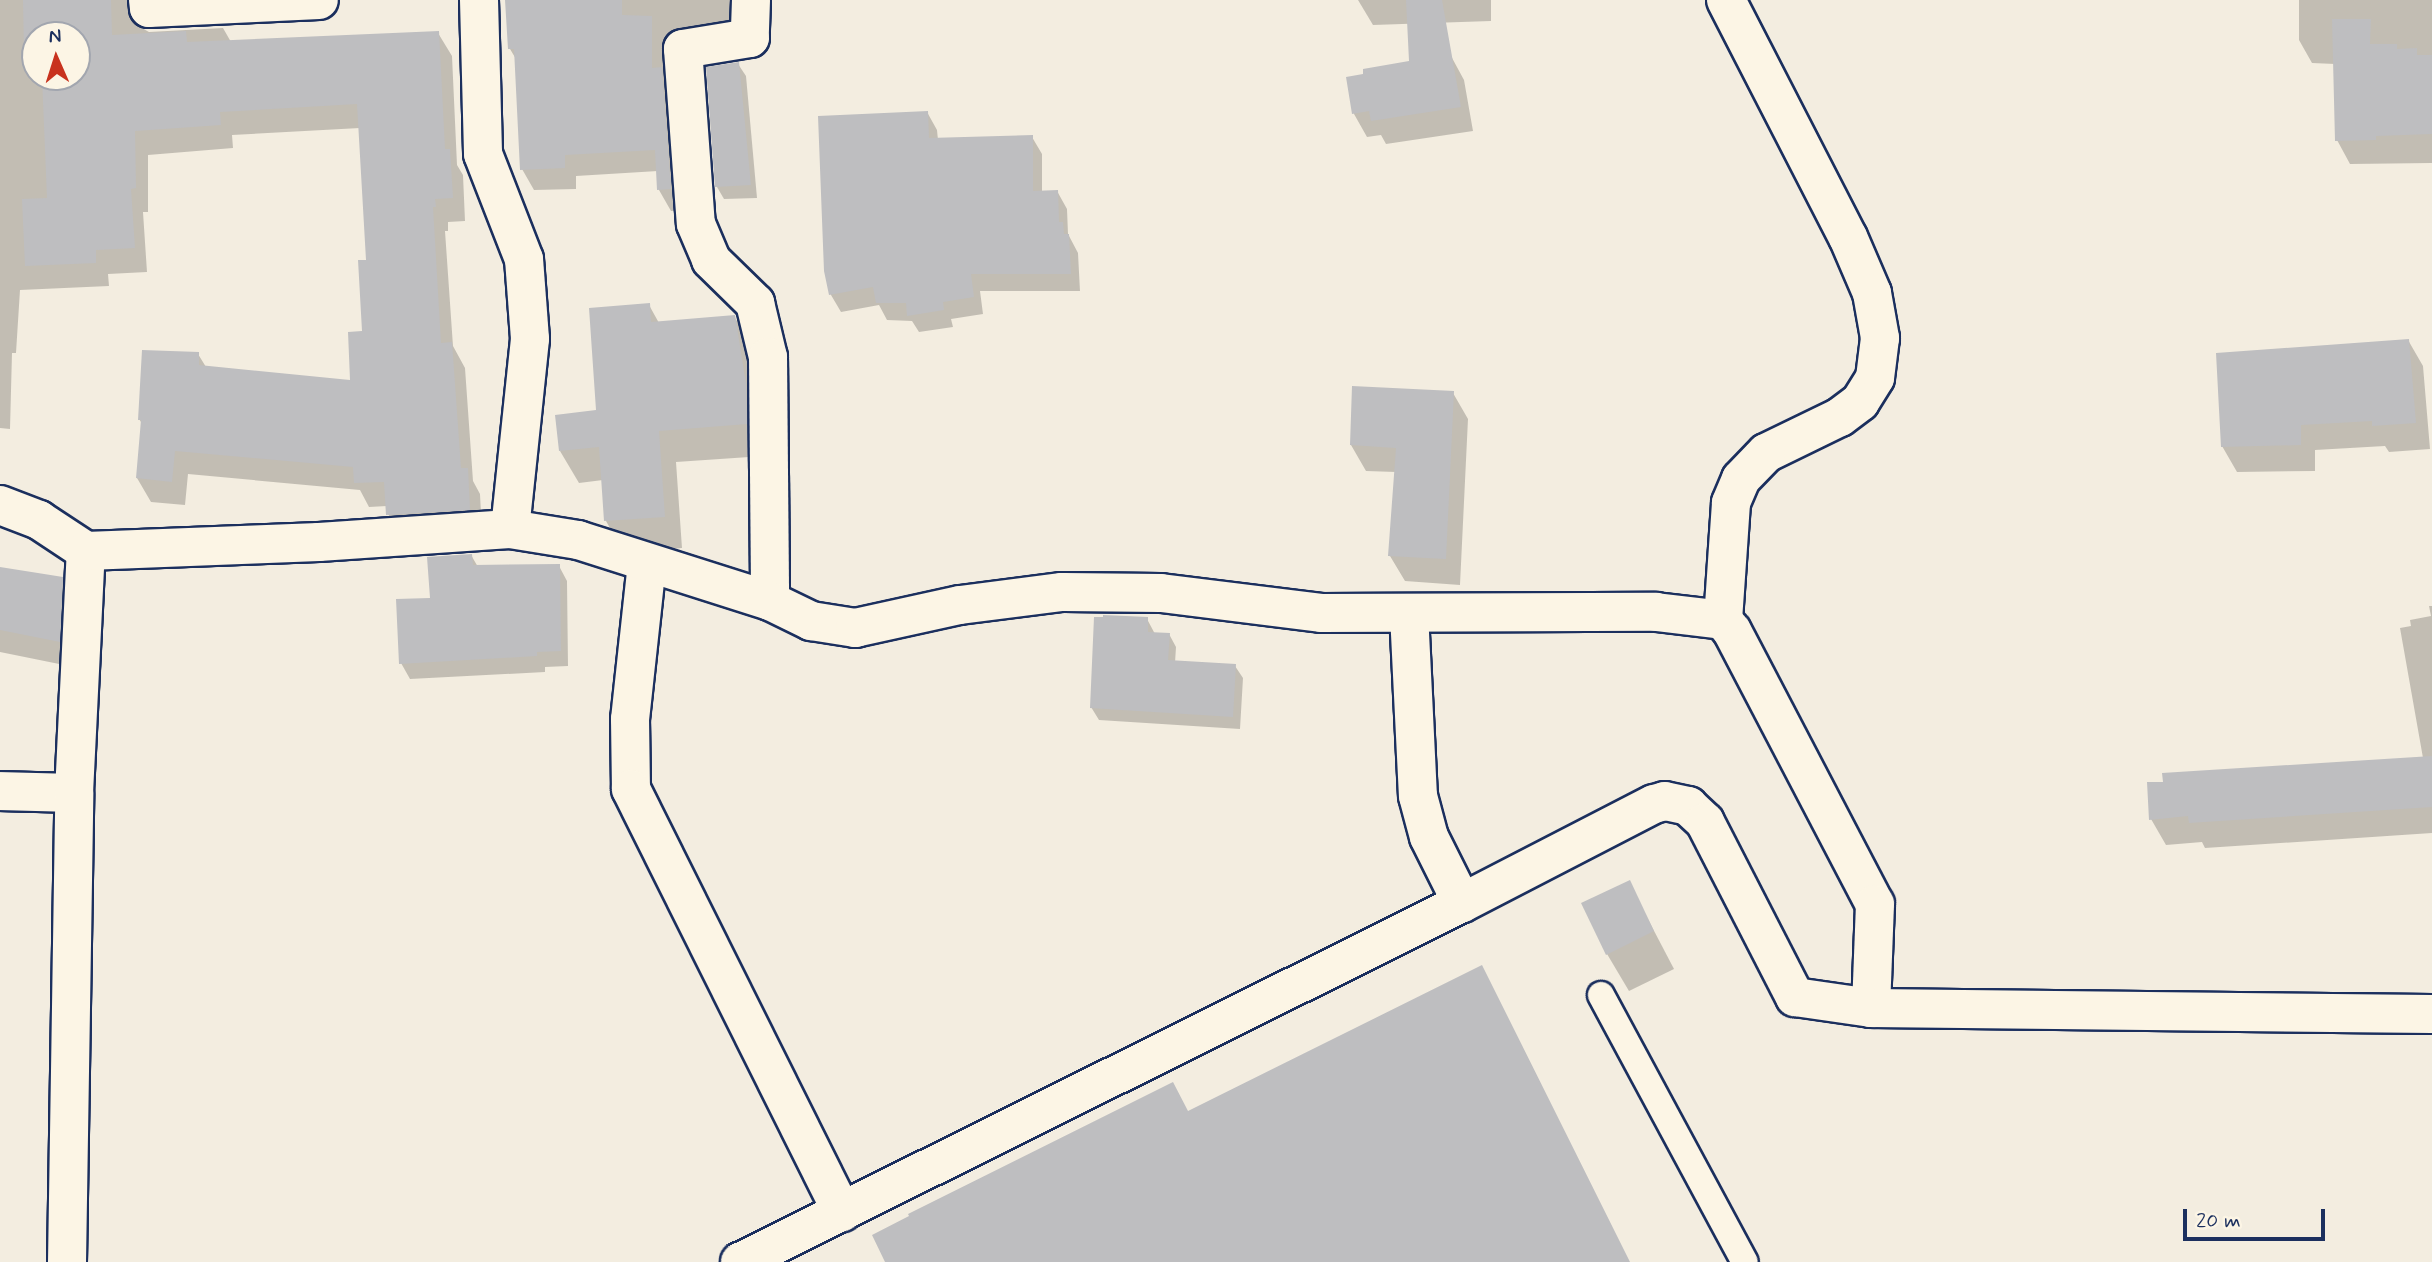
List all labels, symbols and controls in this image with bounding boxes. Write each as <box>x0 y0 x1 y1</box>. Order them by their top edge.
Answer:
north arrow <box>21 21 91 91</box>
text: N <box>48 24 62 49</box>
scale bar <box>2187 1196 2329 1240</box>
text: 20 m <box>2196 1207 2241 1235</box>

